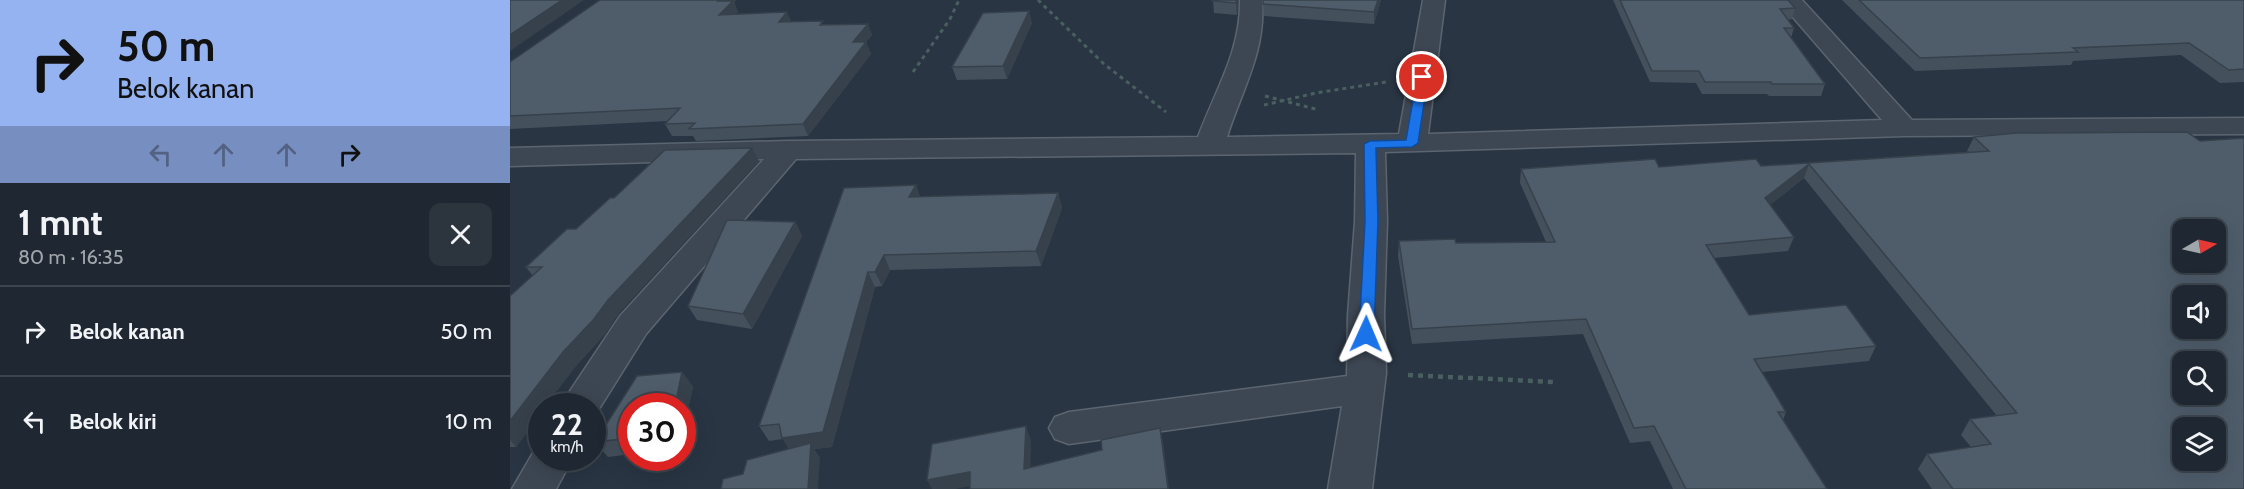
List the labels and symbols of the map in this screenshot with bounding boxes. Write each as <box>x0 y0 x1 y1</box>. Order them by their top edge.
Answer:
pin <box>1396 51 1447 102</box>
north arrow <box>2172 219 2226 273</box>
position arrow <box>1334 302 1398 366</box>
speed limit sign: 30 <box>618 393 696 471</box>

